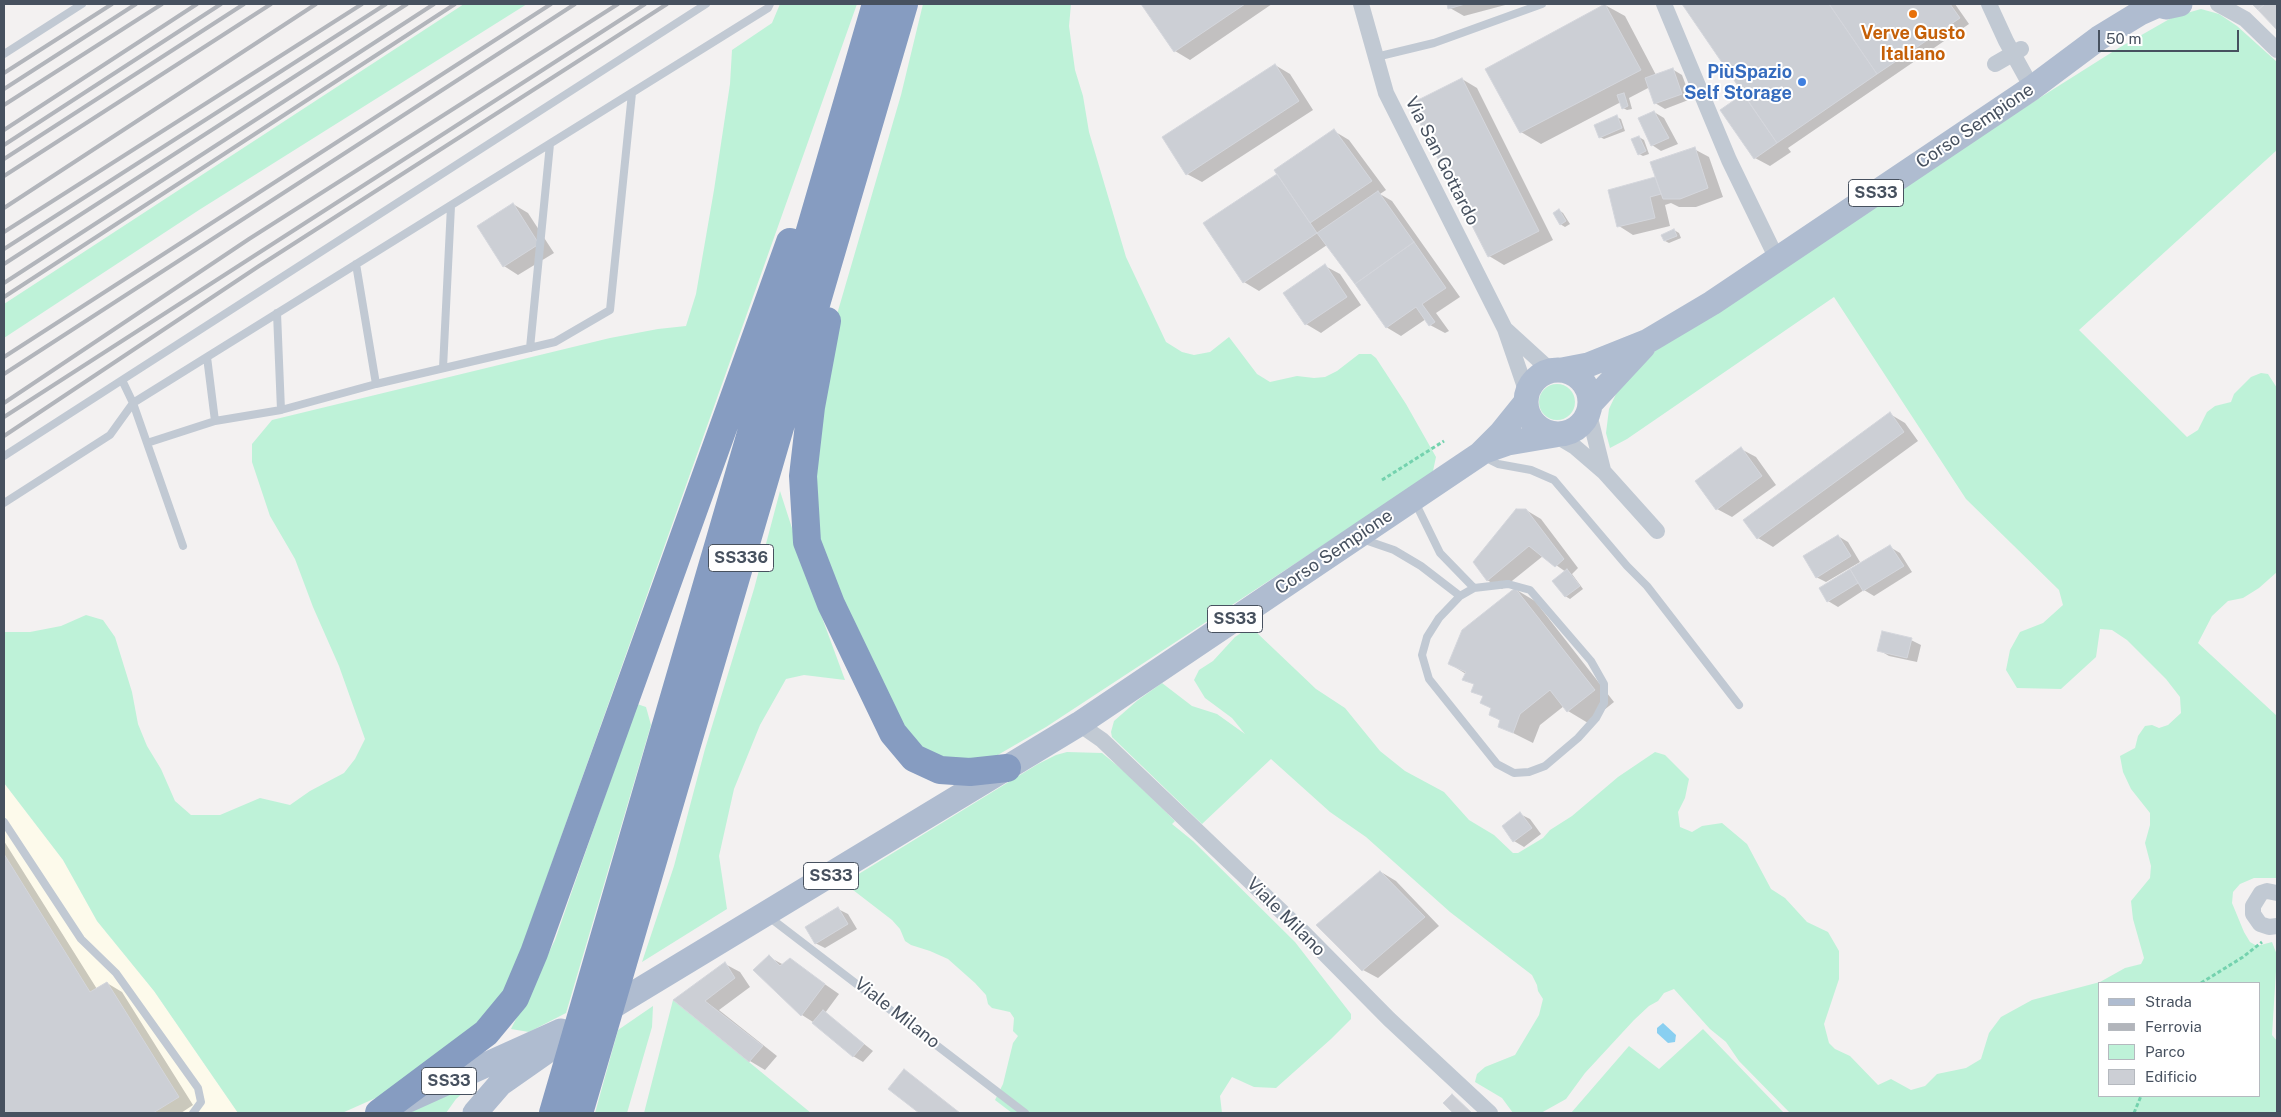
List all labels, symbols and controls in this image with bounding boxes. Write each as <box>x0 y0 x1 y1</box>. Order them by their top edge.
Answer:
marker: Verve Gusto Italiano <box>1907 8 1919 20</box>
scale bar <box>2101 20 2242 52</box>
place label: Verve Gusto Italiano <box>1861 22 1965 64</box>
text: 50 m <box>2106 30 2141 47</box>
place label: PiùSpazio Self Storage <box>1684 61 1792 104</box>
marker: PiùSpazio Self Storage <box>1796 76 1808 88</box>
street label: Corso Sempione <box>1912 79 2038 173</box>
street label: Via San Gottardo <box>1400 93 1484 229</box>
road number: SS33 <box>1848 180 1904 207</box>
street label: Corso Sempione <box>1271 505 1397 599</box>
road number: SS336 <box>708 544 774 572</box>
road number: SS33 <box>1208 606 1262 632</box>
road number: SS33 <box>804 862 858 889</box>
street label: Viale Milano <box>1242 873 1330 961</box>
street label: Viale Milano <box>850 973 944 1053</box>
legend <box>2098 982 2261 1097</box>
text: Strada <box>2145 993 2192 1010</box>
text: Ferrovia <box>2145 1018 2202 1035</box>
text: Parco <box>2145 1043 2185 1060</box>
road number: SS33 <box>422 1068 476 1094</box>
text: Edificio <box>2145 1068 2197 1085</box>

